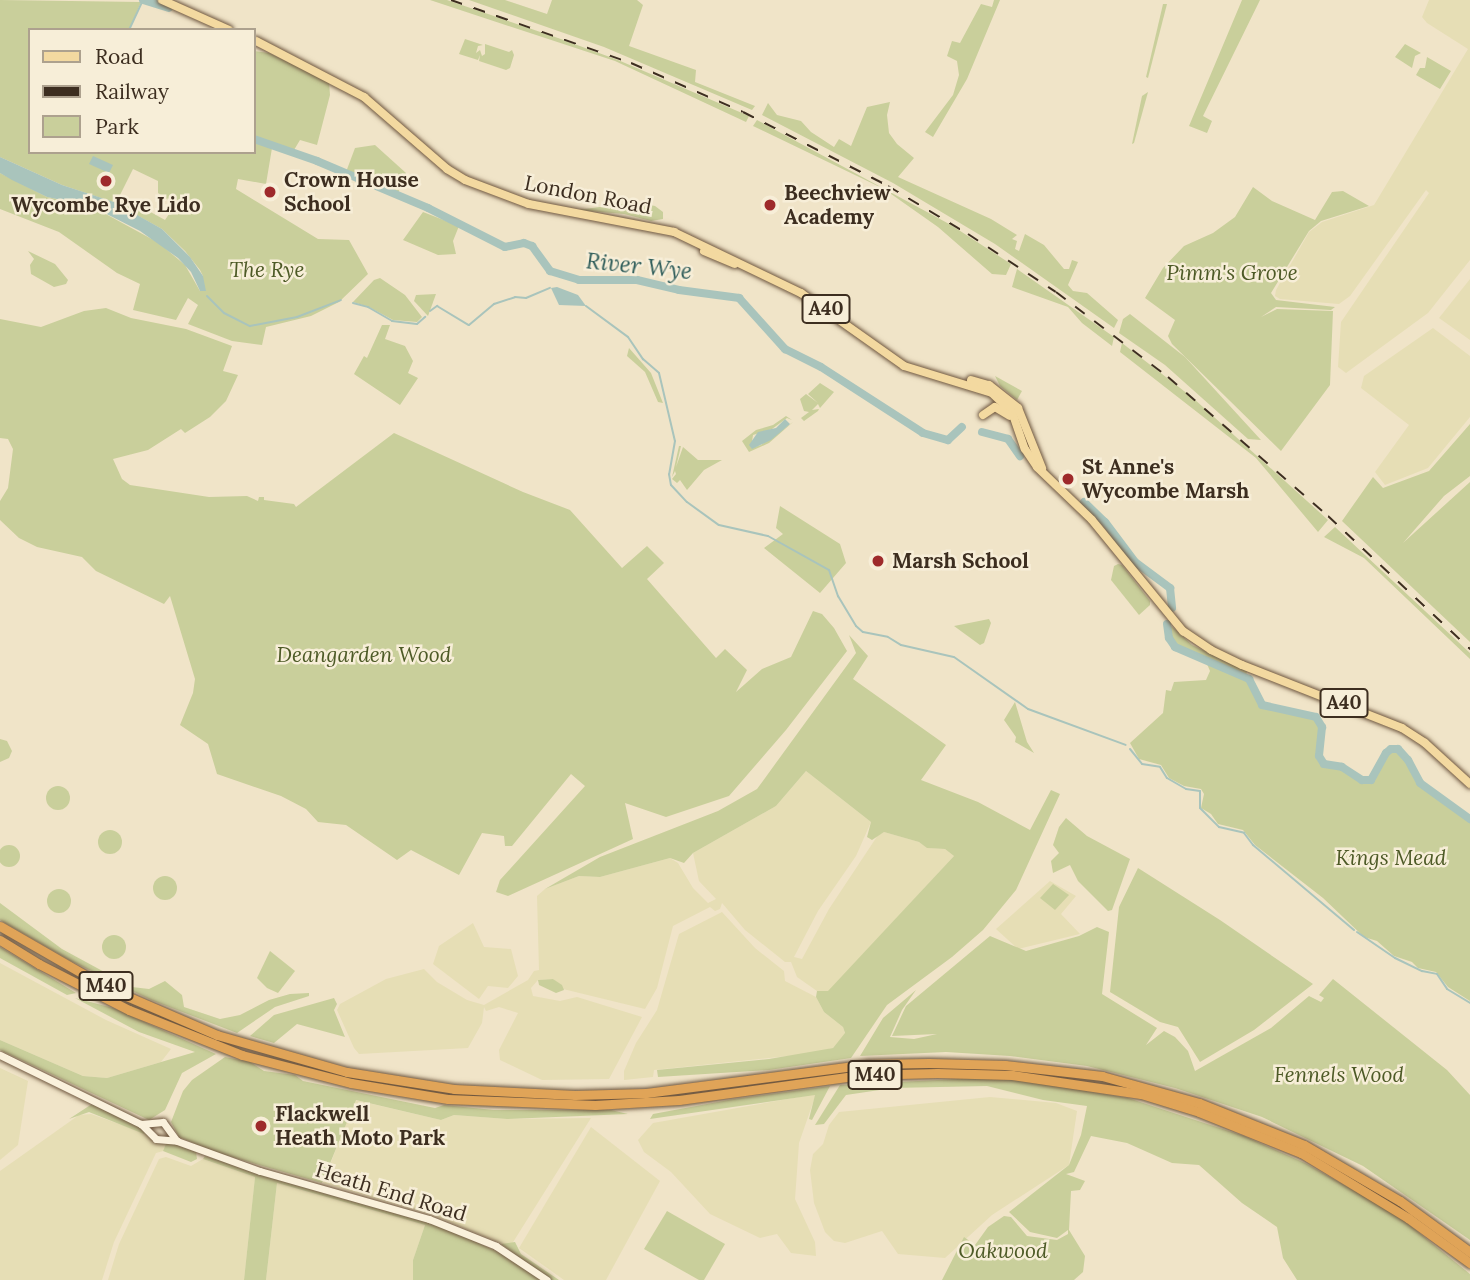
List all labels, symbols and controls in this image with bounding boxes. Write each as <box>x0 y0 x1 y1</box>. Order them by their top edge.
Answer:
legend <box>28 28 256 154</box>
text: Road <box>95 43 144 70</box>
text: Railway <box>95 78 169 105</box>
text: Park <box>95 113 139 140</box>
place label: Crown House School <box>284 167 419 217</box>
street label: London Road <box>522 170 654 220</box>
marker: Wycombe Rye Lido <box>98 173 114 189</box>
place label: Beechview Academy <box>784 180 891 230</box>
marker: Crown House School <box>262 184 278 200</box>
place label: Wycombe Rye Lido <box>11 192 201 218</box>
marker: Beechview Academy <box>762 197 778 213</box>
water label: River Wye <box>585 247 693 285</box>
park label: The Rye <box>230 257 304 283</box>
park label: Pimm's Grove <box>1166 260 1298 286</box>
road number: A40 <box>802 294 850 324</box>
place label: St Anne's Wycombe Marsh <box>1082 454 1249 504</box>
marker: St Anne's Wycombe Marsh <box>1060 471 1076 487</box>
place label: Marsh School <box>892 548 1029 574</box>
marker: Marsh School <box>870 553 886 569</box>
park label: Deangarden Wood <box>277 642 451 668</box>
road number: A40 <box>1320 688 1368 718</box>
park label: Kings Mead <box>1336 845 1446 871</box>
road number: M40 <box>78 970 134 1002</box>
road number: M40 <box>847 1060 903 1091</box>
park label: Fennels Wood <box>1274 1062 1404 1088</box>
place label: Flackwell Heath Moto Park <box>275 1101 445 1151</box>
marker: Flackwell Heath Moto Park <box>253 1118 269 1134</box>
street label: Heath End Road <box>312 1157 470 1227</box>
park label: Oakwood <box>958 1238 1048 1264</box>

